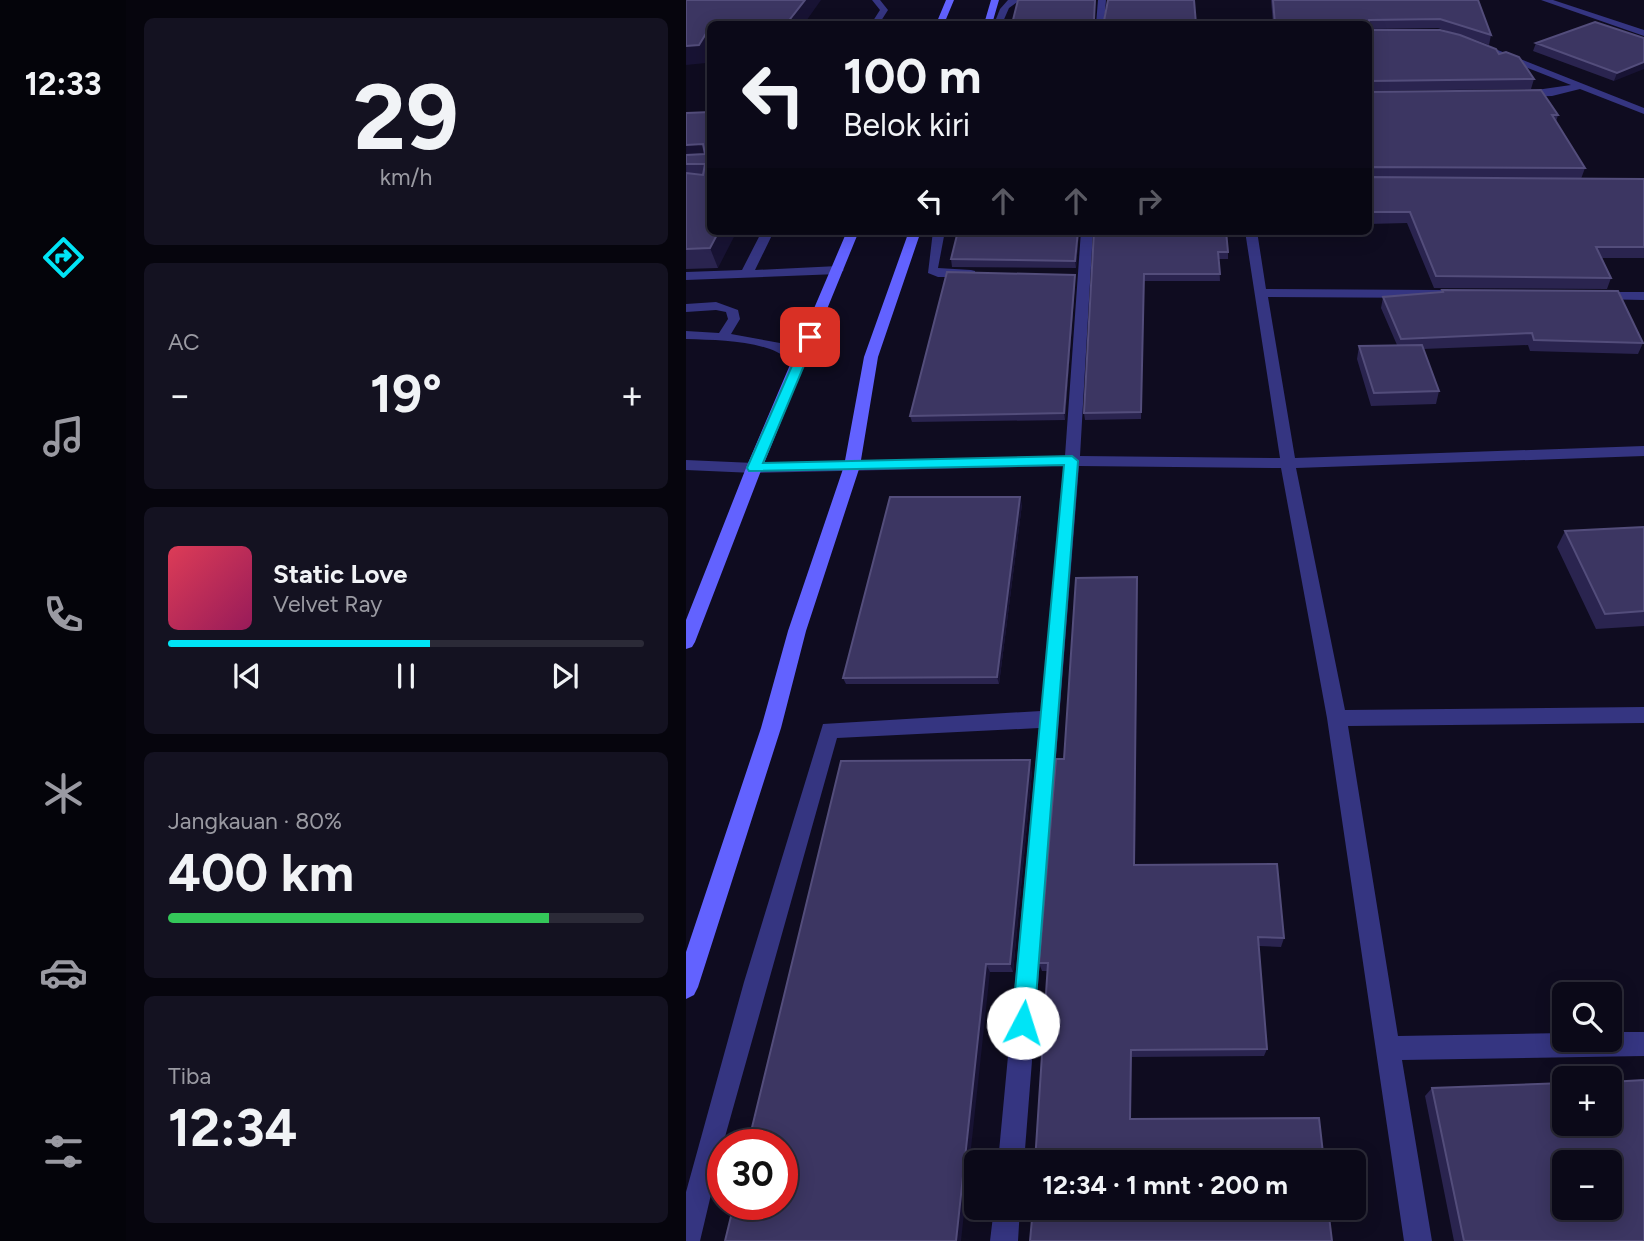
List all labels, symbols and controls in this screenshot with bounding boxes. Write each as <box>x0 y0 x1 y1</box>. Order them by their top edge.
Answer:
text: 100 m <box>843 46 982 105</box>
icon: left <box>728 49 819 140</box>
text: 29 <box>353 63 459 172</box>
text: 12:33 <box>24 65 102 103</box>
text: Belok kiri <box>843 106 970 144</box>
text: km/h <box>380 163 432 191</box>
icon: left <box>911 182 949 220</box>
icon: ahead <box>984 182 1022 220</box>
icon: ahead <box>1057 182 1095 220</box>
icon: right <box>1130 182 1168 220</box>
icon: directions <box>39 233 88 282</box>
pin <box>780 307 840 367</box>
icon: arrive <box>791 318 829 356</box>
text: AC <box>168 328 200 356</box>
text: 19° <box>370 363 442 425</box>
text: − <box>168 372 192 418</box>
text: + <box>620 372 644 418</box>
icon: music <box>39 412 88 461</box>
text: Static Love <box>273 558 407 590</box>
icon: phone <box>39 590 88 639</box>
text: Velvet Ray <box>273 590 382 618</box>
icon: previous <box>228 657 266 695</box>
icon: pause <box>387 657 425 695</box>
icon: next <box>546 657 584 695</box>
icon: climate <box>39 769 88 818</box>
text: Jangkauan · 80% <box>168 807 342 835</box>
text: 400 km <box>168 842 354 904</box>
icon: car <box>39 948 88 997</box>
map controls <box>1552 982 1622 1220</box>
button: search <box>1552 982 1622 1052</box>
position arrow <box>986 986 1060 1060</box>
text: Tiba <box>168 1062 211 1090</box>
button: + <box>1552 1066 1622 1136</box>
text: 12:34 <box>168 1097 298 1159</box>
icon: filters <box>39 1127 88 1176</box>
speed limit sign: 30 <box>707 1129 798 1220</box>
button: − <box>1552 1150 1622 1220</box>
text: 12:34 · 1 mnt · 200 m <box>1042 1169 1288 1201</box>

